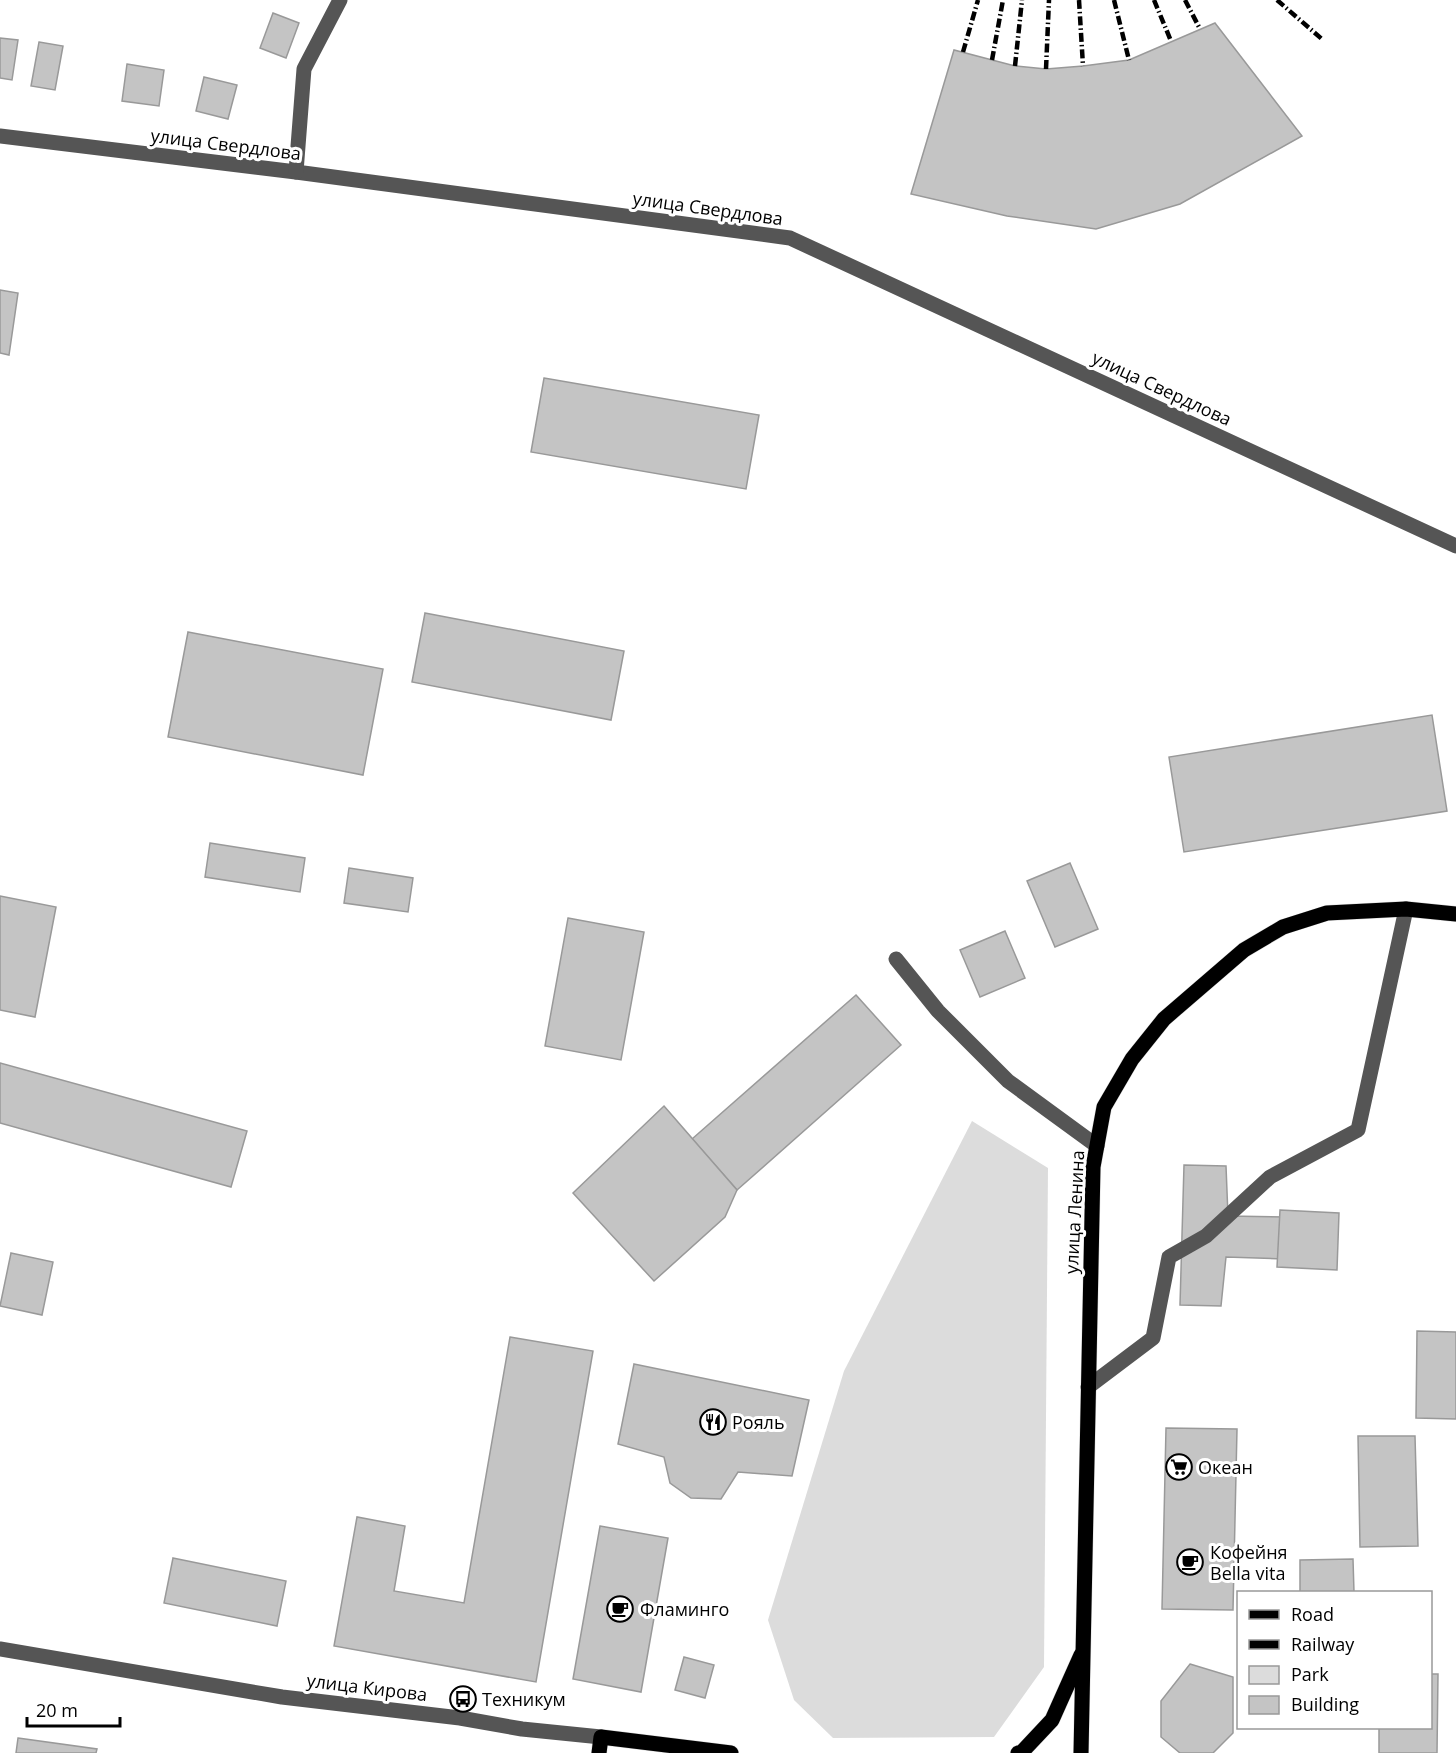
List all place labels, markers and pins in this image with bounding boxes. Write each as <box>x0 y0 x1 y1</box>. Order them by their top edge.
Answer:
restaurant icon: Рояль <box>698 1407 728 1437</box>
place label: Рояль <box>732 1410 785 1434</box>
supermarket icon: Океан <box>1164 1452 1194 1482</box>
place label: Океан <box>1198 1455 1253 1479</box>
place label: Кофейня Bella vita <box>1210 1540 1288 1585</box>
cafe icon: Кофейня Bella vita <box>1175 1547 1205 1577</box>
cafe icon: Фламинго <box>605 1594 635 1624</box>
place label: Фламинго <box>640 1597 729 1621</box>
bus stop icon: Техникум <box>448 1684 478 1714</box>
place label: Техникум <box>482 1687 566 1711</box>

